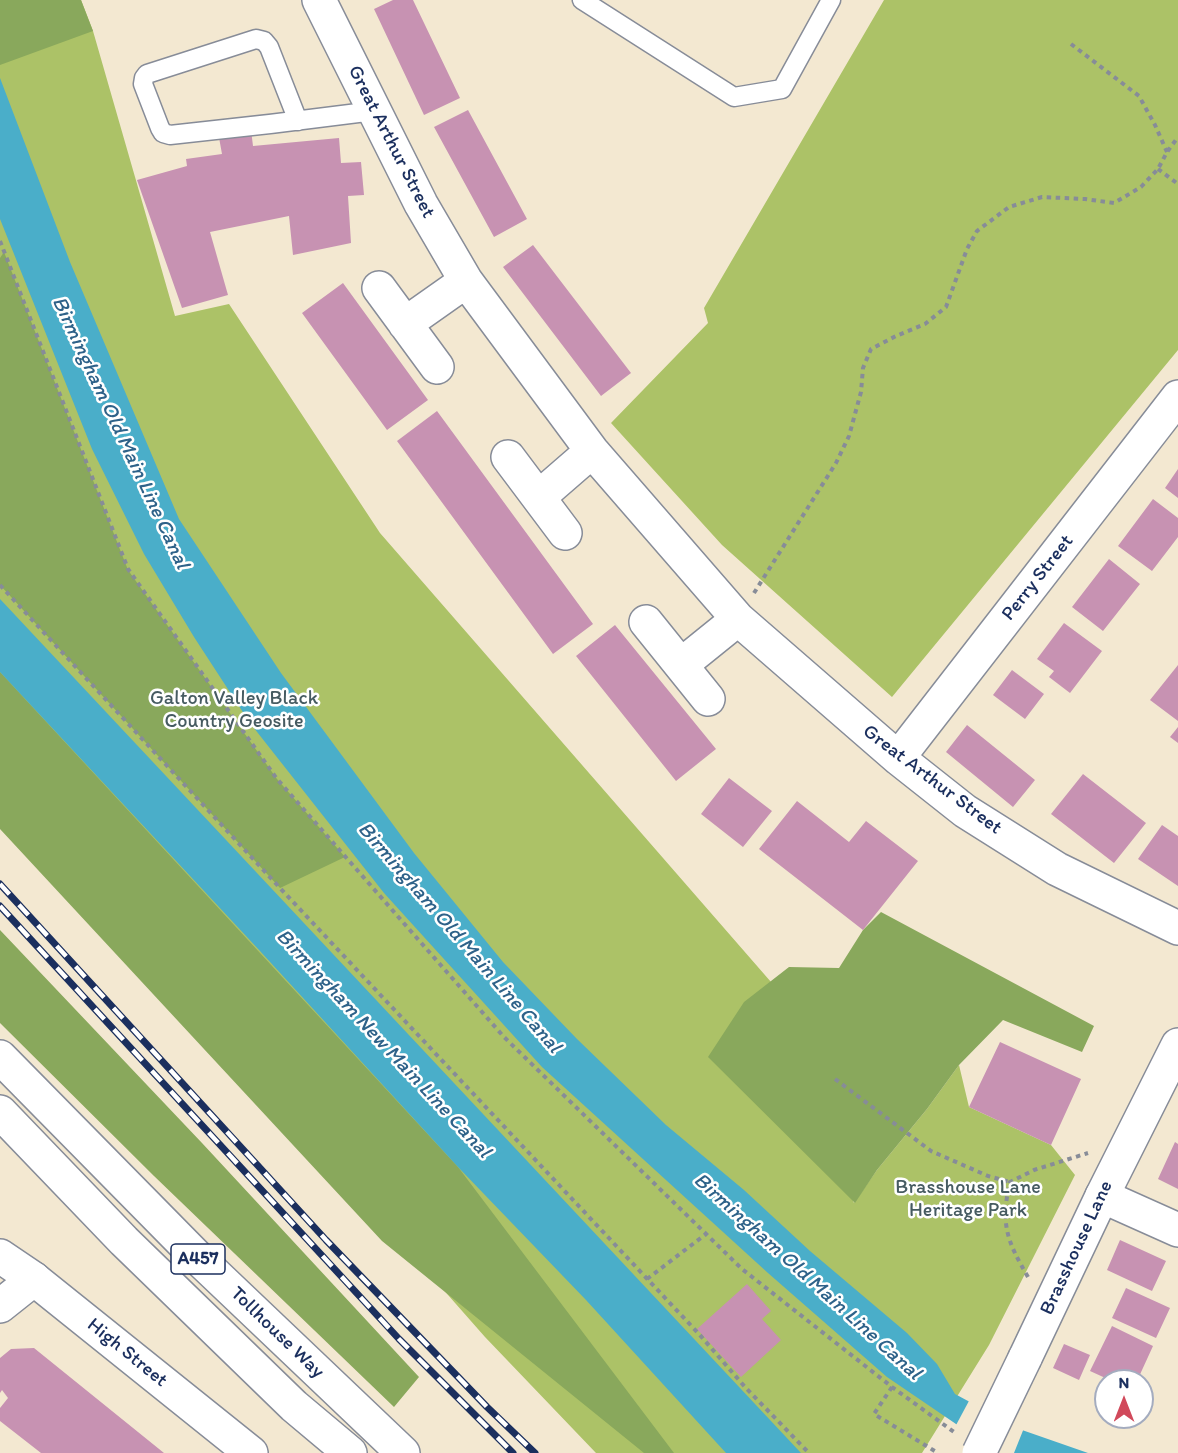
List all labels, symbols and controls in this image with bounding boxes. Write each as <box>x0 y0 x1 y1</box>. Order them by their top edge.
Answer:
street label: Great Arthur Street <box>342 62 440 222</box>
water label: Birmingham Old Main Line Canal <box>46 293 194 573</box>
street label: Perry Street <box>997 530 1079 626</box>
park label: Galton Valley Black Country Geosite <box>150 687 318 734</box>
street label: Great Arthur Street <box>858 720 1006 840</box>
water label: Birmingham Old Main Line Canal <box>352 817 566 1059</box>
water label: Birmingham New Main Line Canal <box>270 924 496 1164</box>
water label: Birmingham Old Main Line Canal <box>688 1168 926 1386</box>
park label: Brasshouse Lane Heritage Park <box>895 1176 1041 1223</box>
street label: Brasshouse Lane <box>1035 1177 1119 1319</box>
road number: A457 <box>171 1244 225 1274</box>
street label: Tollhouse Way <box>225 1282 329 1384</box>
street label: High Street <box>82 1313 172 1393</box>
north arrow <box>1094 1369 1154 1429</box>
text: N <box>1119 1373 1129 1392</box>

